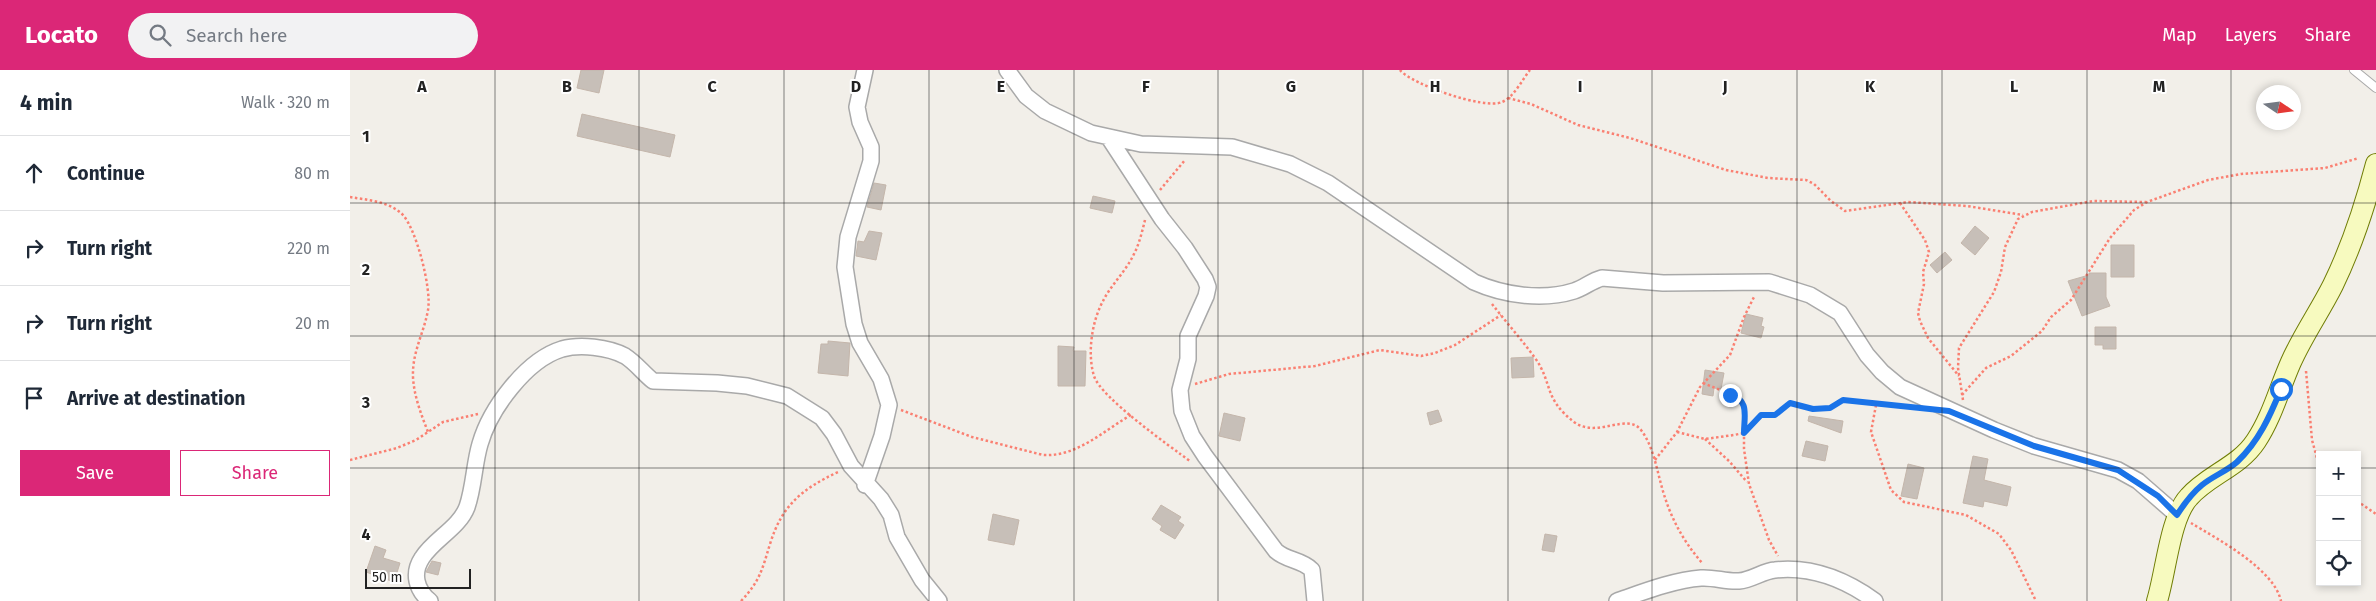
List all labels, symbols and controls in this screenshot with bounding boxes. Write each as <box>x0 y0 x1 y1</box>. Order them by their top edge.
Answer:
search box <box>128 13 478 58</box>
text: Locato <box>25 21 98 49</box>
icon: search <box>146 21 174 49</box>
text: Search here <box>186 24 287 47</box>
text: Map <box>2162 24 2197 46</box>
text: Layers <box>2225 24 2277 46</box>
text: Share <box>2305 24 2351 46</box>
text: A <box>416 77 427 96</box>
text: B <box>562 77 572 96</box>
text: C <box>707 77 717 96</box>
text: D <box>851 77 861 96</box>
text: E <box>997 77 1005 96</box>
text: F <box>1142 77 1150 96</box>
text: G <box>1286 77 1296 96</box>
text: H <box>1430 77 1440 96</box>
text: I <box>1578 77 1582 96</box>
text: J <box>1721 77 1728 96</box>
text: K <box>1865 77 1876 96</box>
text: L <box>2010 77 2018 96</box>
text: M <box>2153 77 2166 96</box>
north arrow <box>2256 85 2301 130</box>
text: 4 min <box>20 90 73 116</box>
text: Walk · 320 m <box>241 93 330 112</box>
text: 1 <box>362 127 370 146</box>
icon: ahead <box>20 159 48 187</box>
text: Continue <box>67 162 145 185</box>
text: 80 m <box>294 164 330 183</box>
icon: right <box>20 234 48 262</box>
text: Turn right <box>67 237 152 260</box>
text: 220 m <box>287 239 330 258</box>
text: 2 <box>362 260 370 279</box>
icon: right <box>20 309 48 337</box>
text: Turn right <box>67 312 152 335</box>
text: 20 m <box>295 314 330 333</box>
route start <box>2270 378 2293 401</box>
icon: arrive <box>20 384 48 412</box>
route end <box>1719 384 1742 407</box>
text: Arrive at destination <box>67 387 246 410</box>
text: 3 <box>361 393 370 412</box>
button: Save <box>20 450 170 496</box>
button: Share <box>180 450 330 496</box>
map controls <box>2316 451 2361 586</box>
button: + <box>2316 451 2361 496</box>
button: − <box>2316 496 2361 541</box>
text: 4 <box>361 525 371 544</box>
button: locate <box>2316 541 2361 586</box>
scale bar <box>365 566 471 589</box>
text: 50 m <box>372 569 403 586</box>

